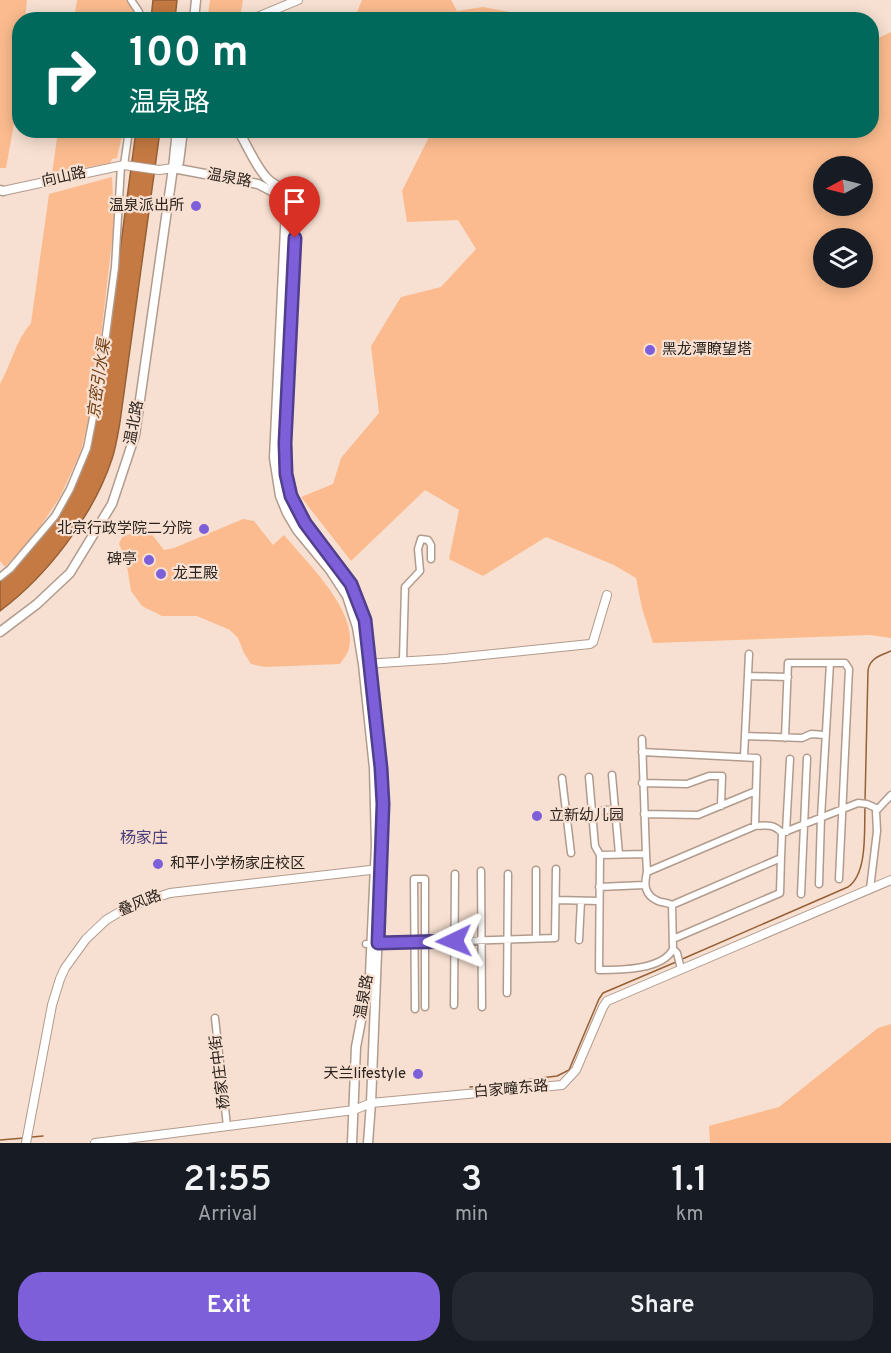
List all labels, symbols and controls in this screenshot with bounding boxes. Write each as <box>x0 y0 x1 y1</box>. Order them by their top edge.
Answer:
text: 100 m <box>129 28 248 81</box>
icon: right <box>30 36 108 114</box>
text: 温泉路 <box>129 87 210 121</box>
north arrow <box>813 156 873 216</box>
map controls <box>813 156 873 288</box>
street label: 向山路 <box>40 164 88 192</box>
street label: 温泉路 <box>205 165 253 193</box>
pin <box>269 176 320 238</box>
icon: arrive <box>278 185 311 218</box>
place label: 温泉派出所 <box>109 197 184 216</box>
marker: 温泉派出所 <box>189 199 203 213</box>
button: layers <box>813 228 873 288</box>
water label: 京密引水渠 <box>85 336 116 420</box>
place label: 黑龙潭瞭望塔 <box>662 340 752 360</box>
marker: 黑龙潭瞭望塔 <box>643 343 657 357</box>
street label: 温北路 <box>120 399 149 447</box>
place label: 北京行政学院二分院 <box>57 519 192 539</box>
marker: 北京行政学院二分院 <box>197 522 211 536</box>
place label: 碑亭 <box>107 551 137 570</box>
marker: 碑亭 <box>142 553 156 567</box>
place label: 龙王殿 <box>173 564 218 584</box>
marker: 龙王殿 <box>154 567 168 581</box>
place label: 立新幼儿园 <box>549 807 624 826</box>
marker: 立新幼儿园 <box>530 809 544 823</box>
district label: 杨家庄 <box>120 829 168 849</box>
place label: 和平小学杨家庄校区 <box>170 854 305 874</box>
marker: 和平小学杨家庄校区 <box>151 857 165 871</box>
street label: 叠风路 <box>116 887 164 921</box>
position arrow <box>422 909 486 973</box>
street label: 温泉路 <box>352 973 378 1021</box>
street label: 杨家庄中街 <box>207 1034 235 1110</box>
place label: 天兰lifestyle <box>324 1065 406 1084</box>
marker: 天兰lifestyle <box>411 1067 425 1081</box>
street label: 白家疃东路 <box>473 1077 549 1103</box>
text: 21:55 <box>183 1158 272 1204</box>
text: 3 <box>461 1158 482 1204</box>
text: 1.1 <box>671 1158 708 1204</box>
text: Arrival <box>198 1202 257 1228</box>
text: min <box>455 1202 488 1228</box>
text: km <box>676 1202 703 1228</box>
button: Exit <box>18 1272 440 1341</box>
button: Share <box>452 1272 873 1341</box>

